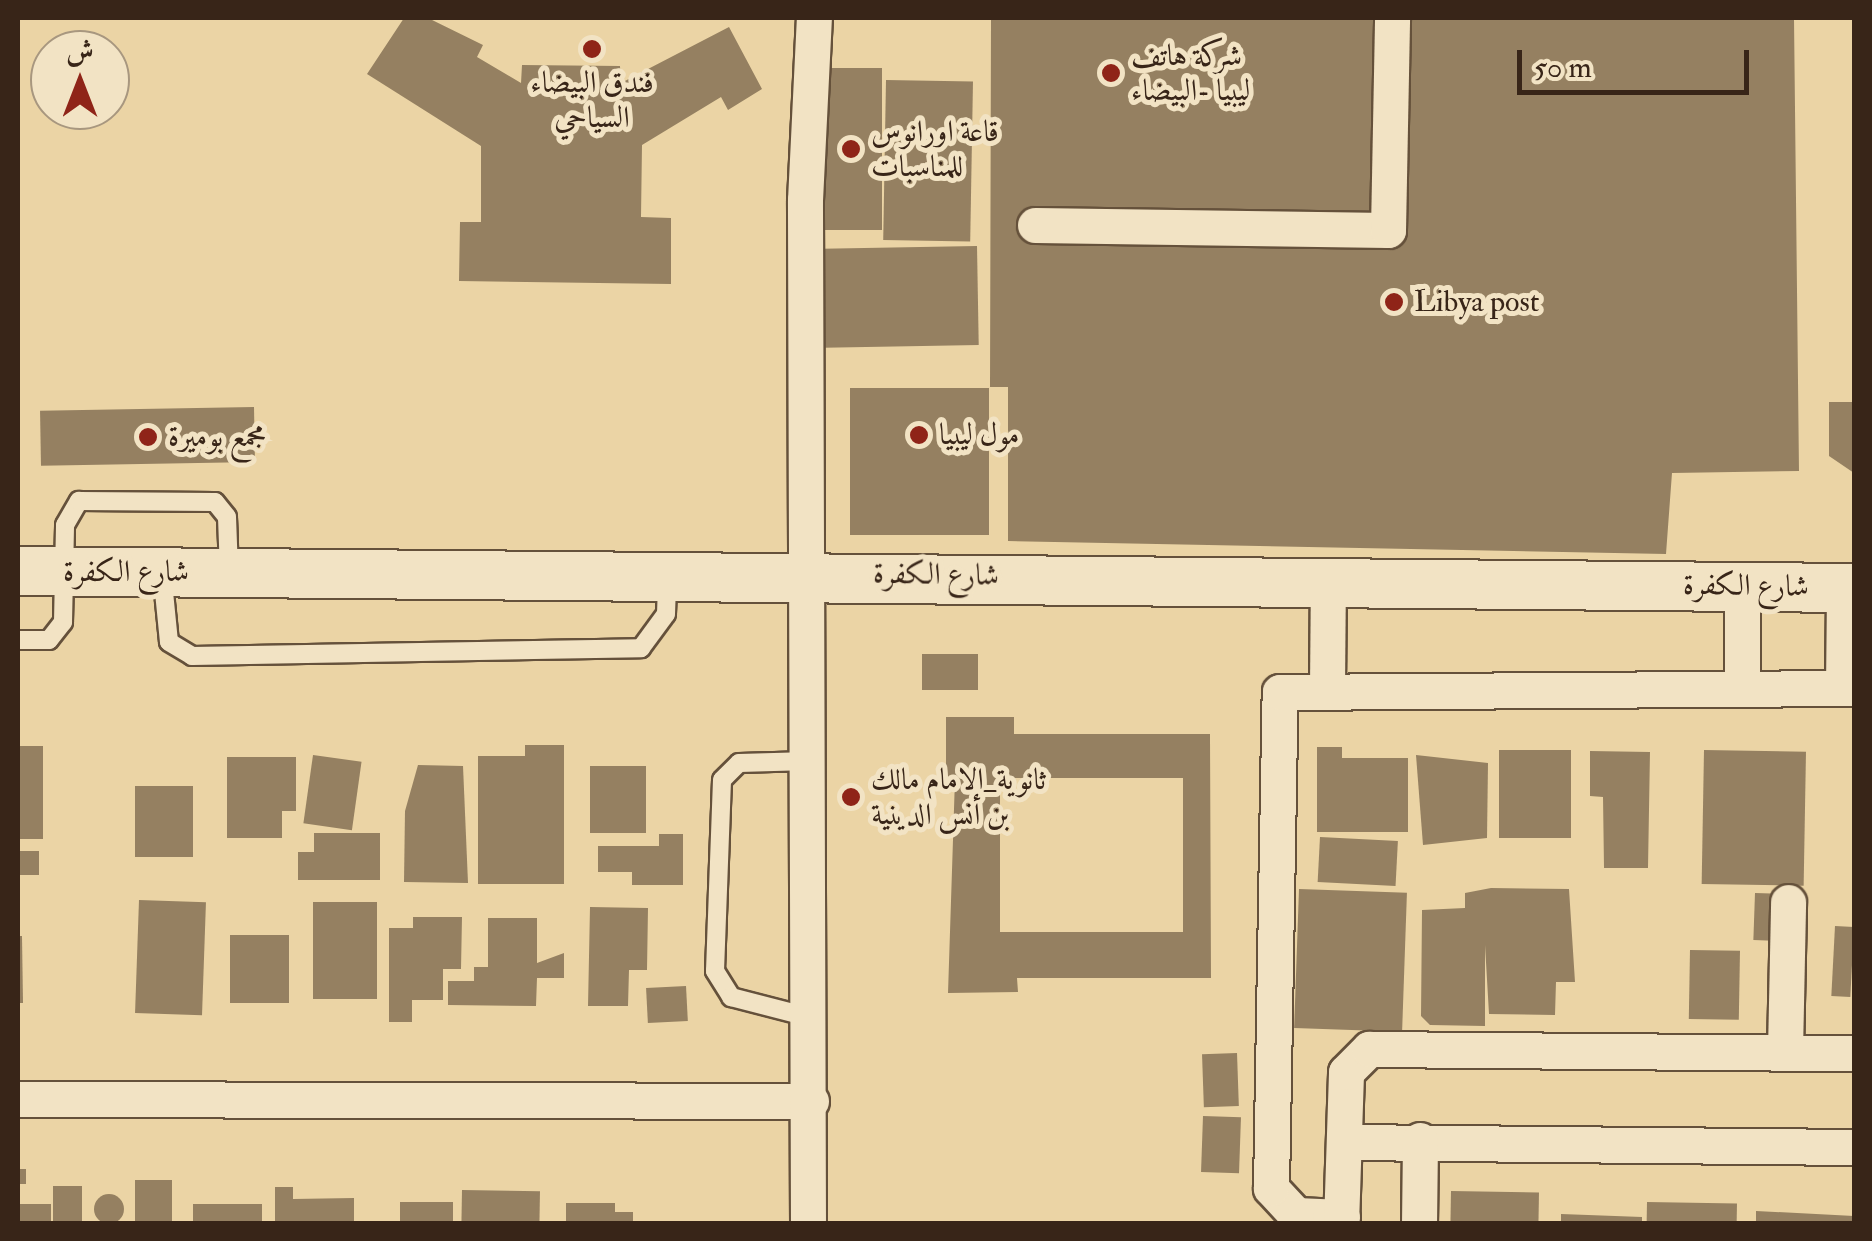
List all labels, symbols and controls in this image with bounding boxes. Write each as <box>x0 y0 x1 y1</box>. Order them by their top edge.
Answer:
north arrow <box>30 30 130 130</box>
scale bar <box>1522 30 1754 92</box>
text: ش <box>66 34 94 69</box>
marker: فندق البيضاء السياحي <box>581 38 603 60</box>
place label: شركة هاتف ليبيا -البيضاء <box>1131 38 1250 108</box>
text: 50 m <box>1534 49 1592 86</box>
marker: شركة هاتف ليبيا -البيضاء <box>1100 62 1122 84</box>
place label: فندق البيضاء السياحي <box>530 65 654 136</box>
place label: قاعة اورانوس للمناسبات <box>871 114 999 184</box>
marker: قاعة اورانوس للمناسبات <box>840 138 862 160</box>
place label: Libya post <box>1414 284 1540 320</box>
marker: Libya post <box>1383 291 1405 313</box>
place label: مول ليبيا <box>939 417 1020 453</box>
place label: مجمع بوميرة <box>168 419 266 455</box>
marker: مول ليبيا <box>908 424 930 446</box>
marker: مجمع بوميرة <box>137 426 159 448</box>
street label: شارع الكفرة <box>63 554 189 590</box>
street label: شارع الكفرة <box>873 556 999 594</box>
street label: شارع الكفرة <box>1683 567 1809 605</box>
place label: ثانوية_الامام مالك بن أنس الدينية <box>871 762 1046 832</box>
marker: ثانوية_الامام مالك بن أنس الدينية <box>840 786 862 808</box>

